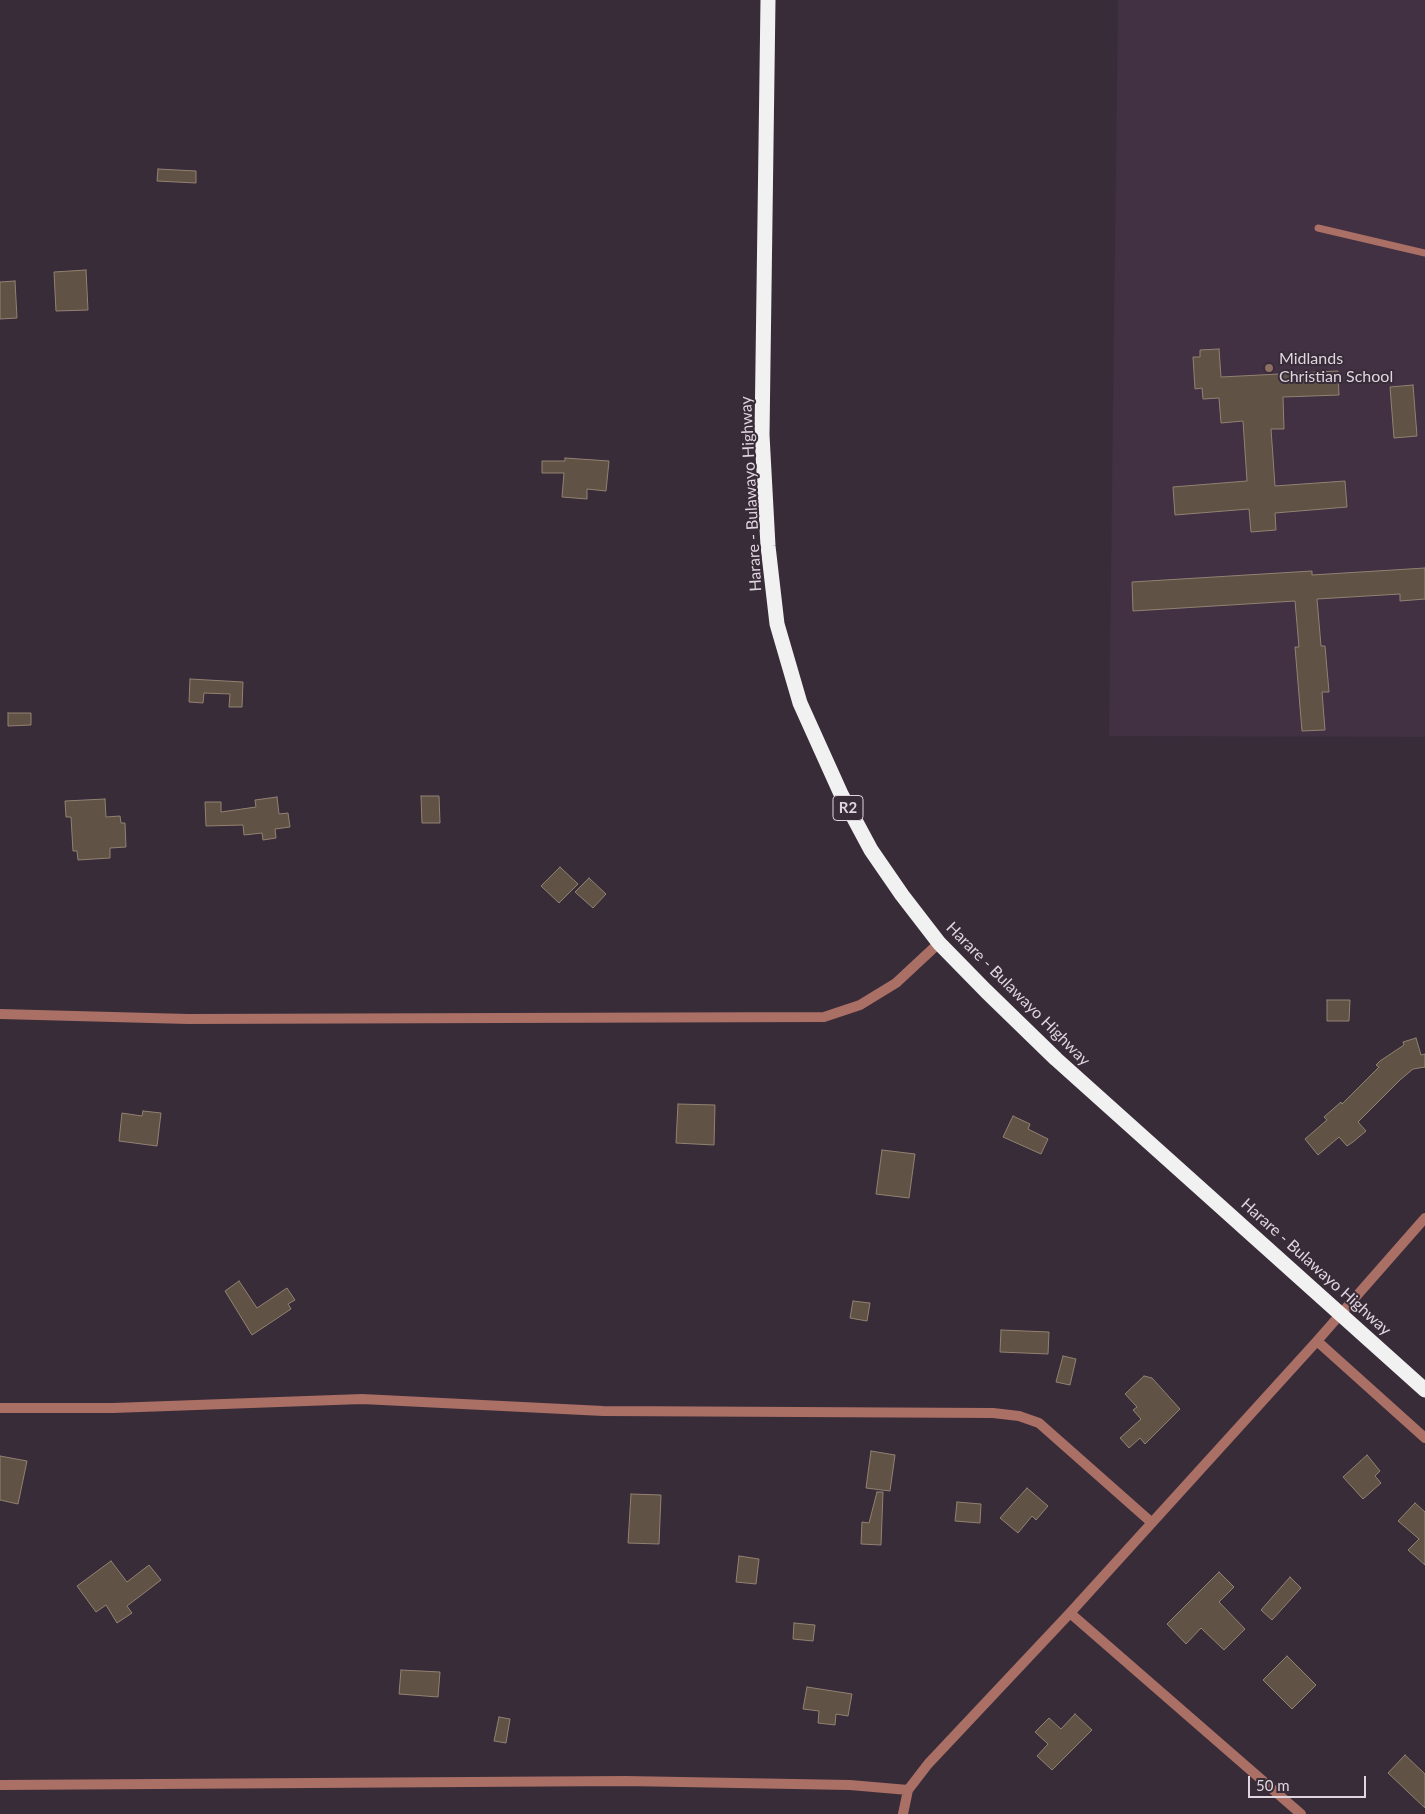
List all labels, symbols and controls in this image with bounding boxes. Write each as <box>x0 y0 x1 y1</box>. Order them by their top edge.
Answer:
place label: Midlands Christian School <box>1279 349 1393 387</box>
marker: Midlands Christian School <box>1263 362 1275 374</box>
street label: Harare - Bulawayo Highway <box>736 396 766 592</box>
road number: R2 <box>833 796 863 820</box>
street label: Harare - Bulawayo Highway <box>942 918 1094 1070</box>
street label: Harare - Bulawayo Highway <box>1237 1194 1395 1340</box>
scale bar <box>1250 1766 1368 1798</box>
text: 50 m <box>1256 1776 1290 1794</box>

